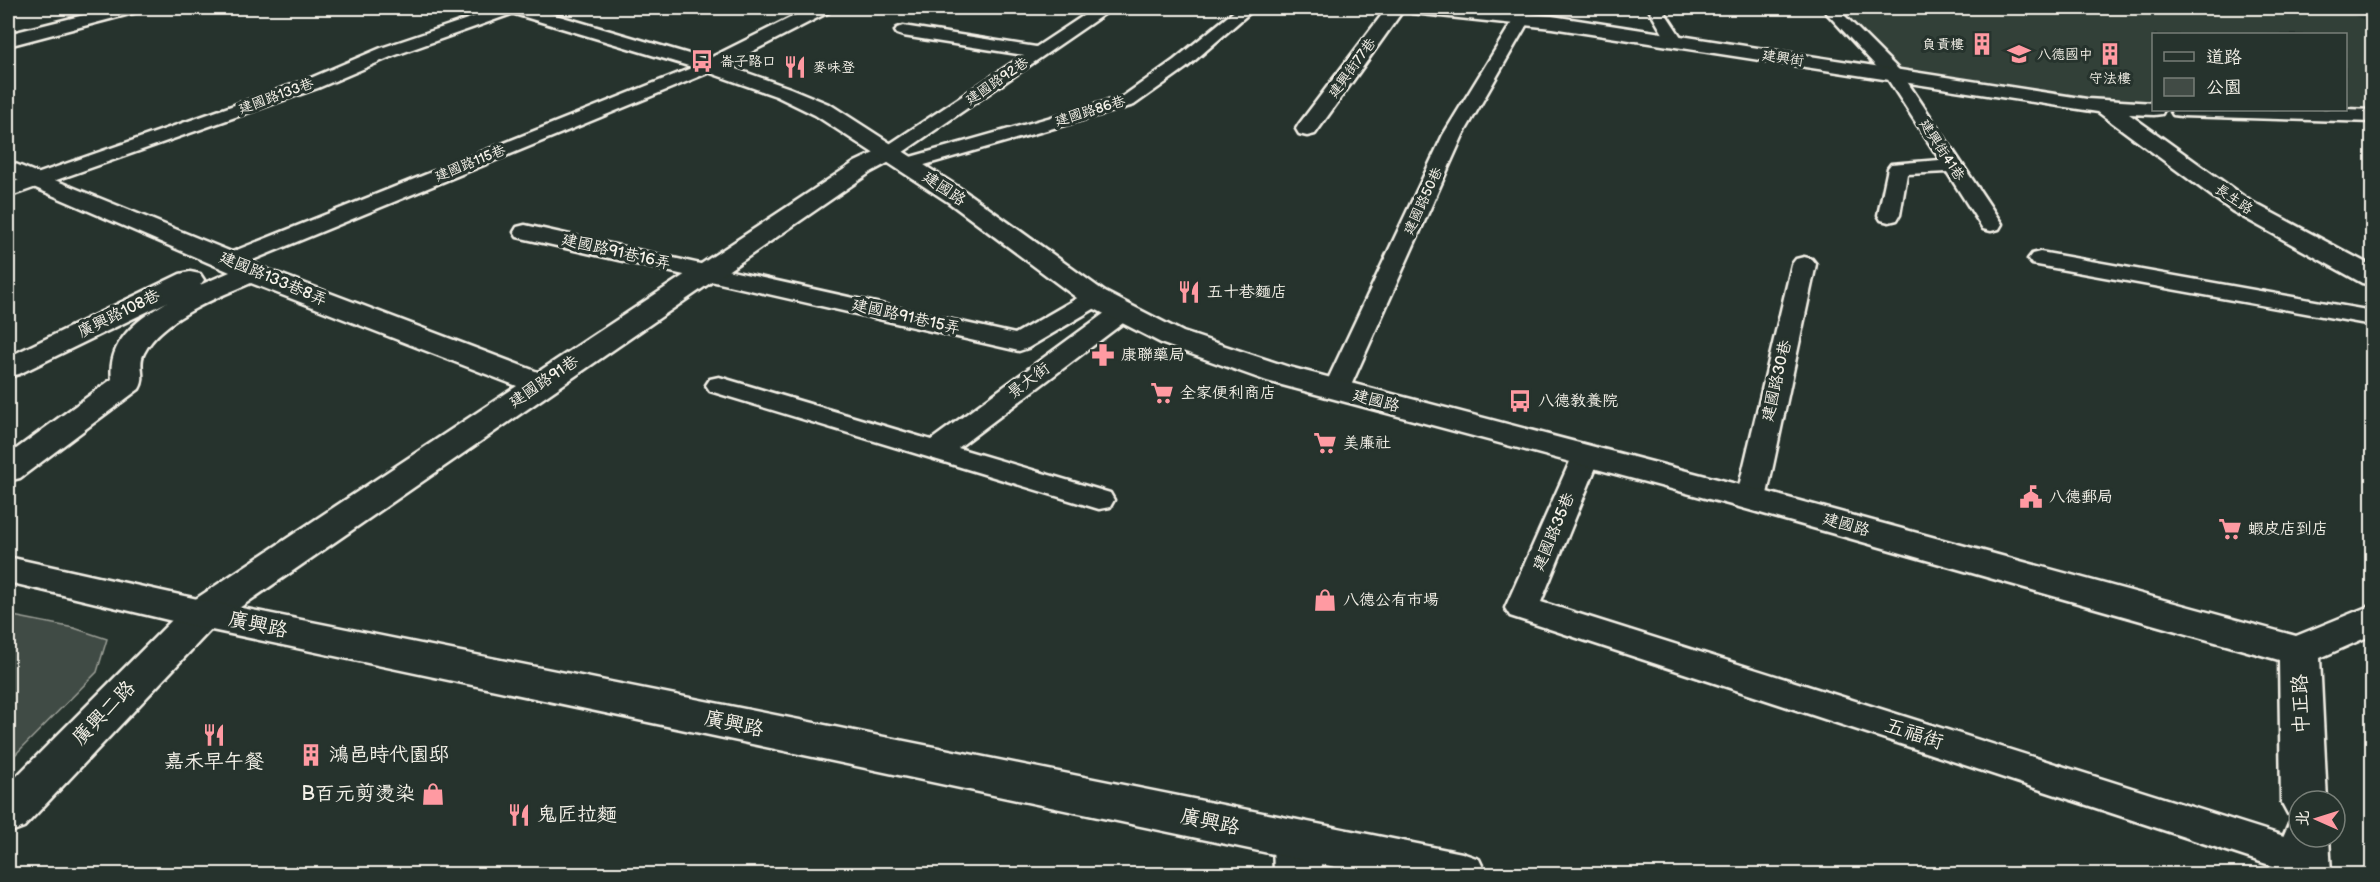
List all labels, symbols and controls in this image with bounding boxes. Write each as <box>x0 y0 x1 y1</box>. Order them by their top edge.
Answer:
building icon: 負責樓 <box>1969 31 1995 57</box>
legend <box>2152 33 2347 111</box>
street label: 建興街77巷 <box>1325 34 1380 101</box>
place label: 負責樓 <box>1922 36 1964 53</box>
school or university icon: 八德國中 <box>2006 41 2032 67</box>
building icon: 守法樓 <box>2097 41 2123 67</box>
street label: 建興街 <box>1761 46 1805 70</box>
place label: 八德國中 <box>2037 46 2093 63</box>
text: 道路 <box>2206 47 2242 68</box>
bus stop icon: 崙子路口 <box>689 48 715 74</box>
place label: 崙子路口 <box>720 53 776 70</box>
street label: 建國路92巷 <box>962 53 1033 108</box>
restaurant icon: 麥味登 <box>782 54 808 80</box>
place label: 麥味登 <box>813 59 855 76</box>
place label: 守法樓 <box>2089 70 2131 87</box>
street label: 建國路133巷 <box>236 74 317 117</box>
text: 公園 <box>2206 77 2242 98</box>
street label: 建國路86巷 <box>1053 92 1128 130</box>
street label: 建興街41巷 <box>1916 116 1969 185</box>
street label: 建國路115巷 <box>432 141 509 185</box>
street label: 建國路50巷 <box>1400 164 1446 237</box>
street label: 建國路 <box>919 168 969 210</box>
street label: 長生路 <box>2212 180 2256 218</box>
street label: 建國路91巷16弄 <box>560 230 672 274</box>
street label: 建國路133巷8弄 <box>216 248 330 310</box>
restaurant icon: 五十巷麵店 <box>1176 279 1202 305</box>
place label: 五十巷麵店 <box>1207 283 1287 302</box>
street label: 廣興路108巷 <box>75 286 163 342</box>
street label: 建國路91巷15弄 <box>850 295 962 339</box>
street label: 建國路30巷 <box>1758 338 1796 424</box>
pharmacy icon: 康聯藥局 <box>1090 342 1116 368</box>
place label: 康聯藥局 <box>1121 346 1185 365</box>
street label: 建國路91巷 <box>506 352 582 412</box>
street label: 景大街 <box>1004 359 1054 403</box>
supermarket icon: 全家便利商店 <box>1149 380 1175 406</box>
place label: 全家便利商店 <box>1180 384 1276 403</box>
street label: 建國路 <box>1350 386 1402 416</box>
bus stop icon: 八德教養院 <box>1507 388 1533 414</box>
place label: 八德教養院 <box>1538 392 1618 411</box>
supermarket icon: 美廉社 <box>1312 430 1338 456</box>
place label: 美廉社 <box>1343 434 1391 453</box>
public building icon: 八德郵局 <box>2018 484 2044 510</box>
place label: 八德郵局 <box>2049 488 2113 507</box>
street label: 建國路35巷 <box>1529 490 1579 574</box>
street label: 建國路 <box>1820 509 1872 541</box>
supermarket icon: 蝦皮店到店 <box>2217 516 2243 542</box>
place label: 蝦皮店到店 <box>2248 520 2328 539</box>
shop icon: 八德公有市場 <box>1312 587 1338 613</box>
place label: 八德公有市場 <box>1343 591 1439 610</box>
street label: 廣興路 <box>226 607 291 643</box>
street label: 中正路 <box>2288 673 2314 734</box>
street label: 廣興二路 <box>68 675 141 750</box>
street label: 廣興路 <box>702 706 767 742</box>
street label: 五福街 <box>1882 713 1946 755</box>
restaurant icon: 嘉禾早午餐 <box>201 722 227 748</box>
building icon: 鴻邑時代園邸 <box>298 742 324 768</box>
place label: 鴻邑時代園邸 <box>329 743 449 767</box>
place label: 嘉禾早午餐 <box>164 750 264 774</box>
shop icon: B百元剪燙染 <box>420 781 446 807</box>
place label: B百元剪燙染 <box>301 782 415 806</box>
north arrow <box>2287 789 2347 849</box>
restaurant icon: 鬼匠拉麵 <box>506 802 532 828</box>
place label: 鬼匠拉麵 <box>537 803 617 827</box>
street label: 廣興路 <box>1178 804 1243 840</box>
text: 北 <box>2294 810 2313 827</box>

